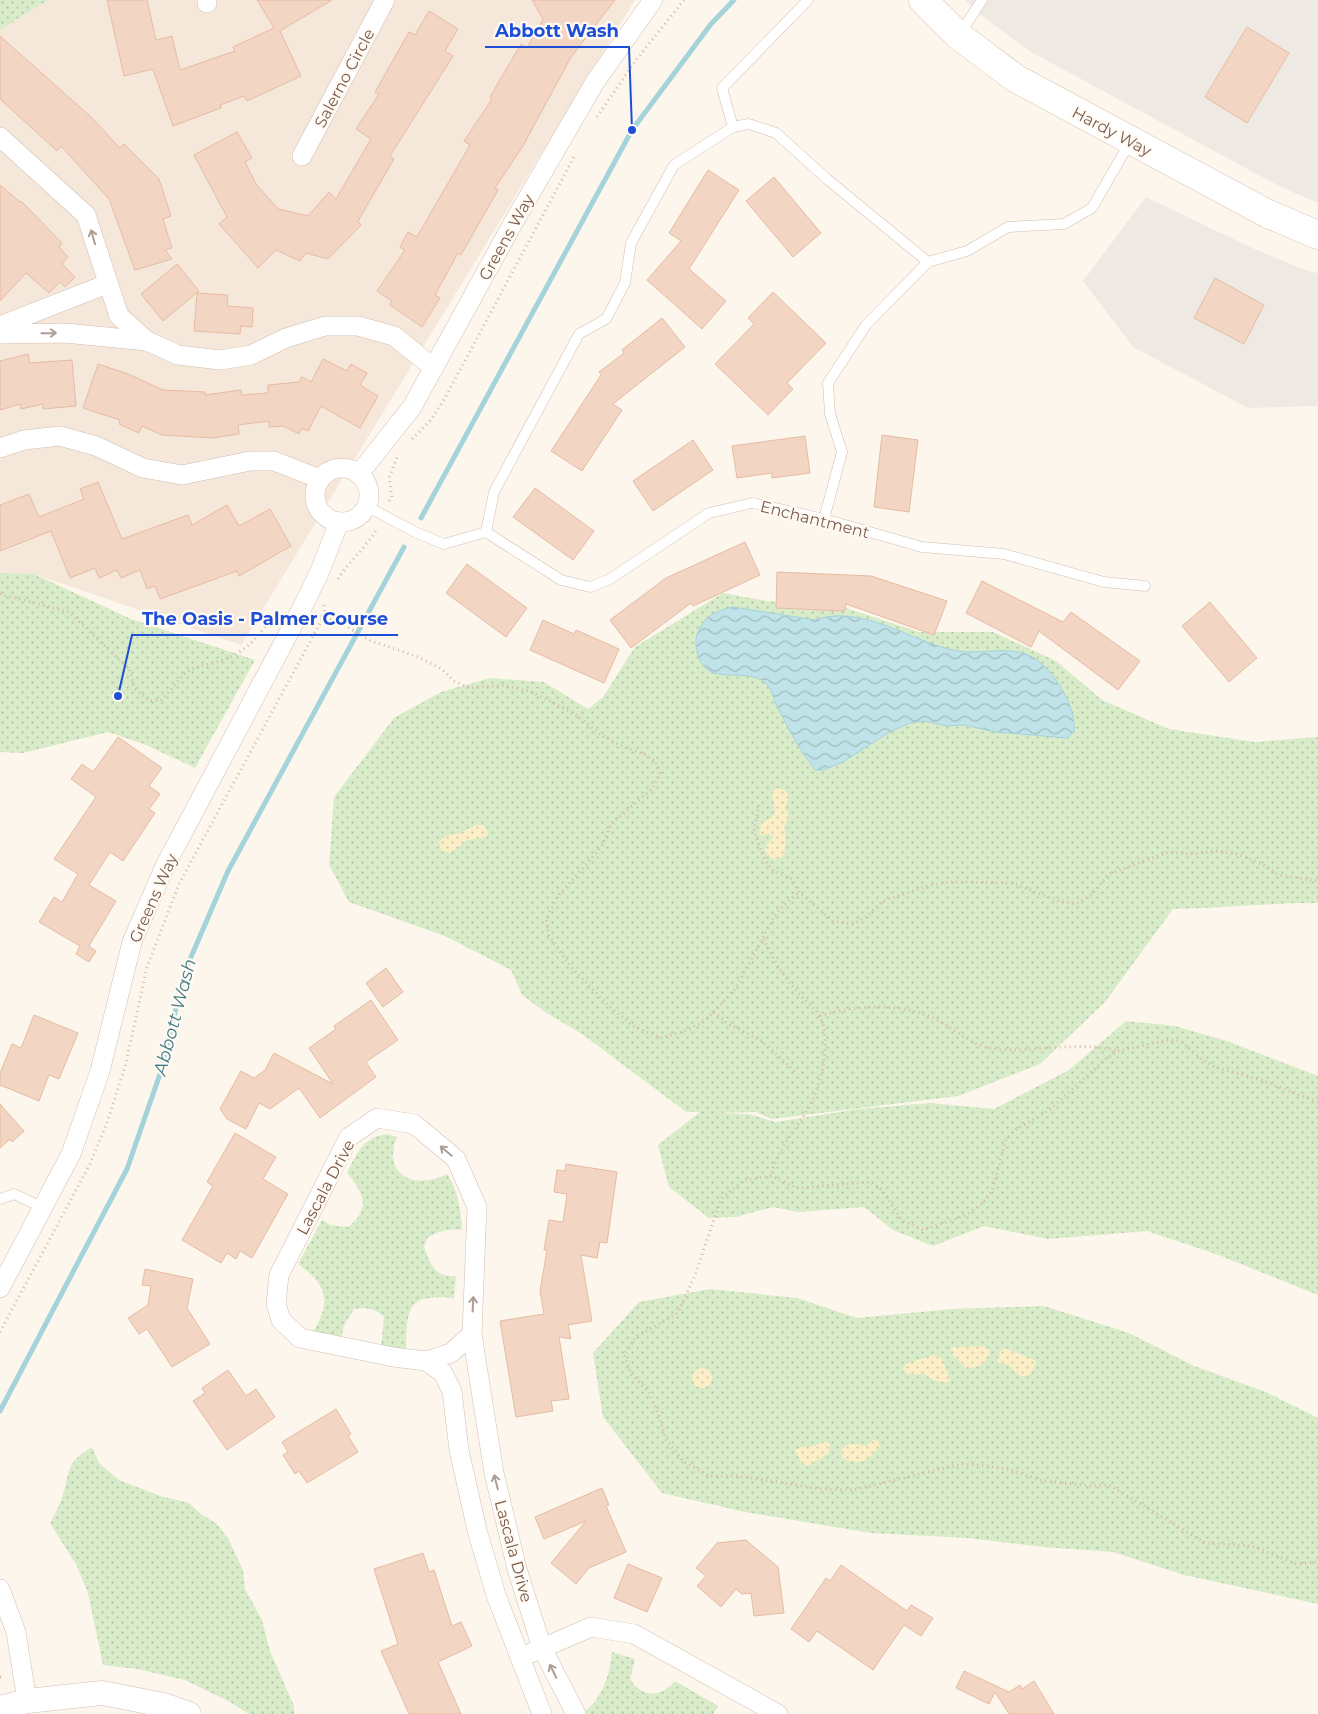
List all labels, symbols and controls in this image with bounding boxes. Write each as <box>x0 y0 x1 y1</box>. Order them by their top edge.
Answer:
callout: Abbott Wash <box>485 14 629 47</box>
text: Abbott Wash <box>494 20 619 42</box>
street label: Salerno Circle <box>310 26 378 131</box>
street label: Hardy Way <box>1069 103 1155 160</box>
street label: Greens Way <box>475 191 538 284</box>
one-way arrow <box>88 230 97 246</box>
one-way arrow <box>40 329 56 338</box>
street label: Enchantment <box>758 497 872 542</box>
callout: The Oasis - Palmer Course <box>132 602 398 635</box>
text: The Oasis - Palmer Course <box>142 608 388 630</box>
street label: Greens Way <box>125 850 182 946</box>
water label: Abbott Wash <box>149 956 201 1079</box>
street label: Lascala Drive <box>292 1136 358 1238</box>
one-way arrow <box>440 1146 453 1157</box>
one-way arrow <box>469 1296 478 1312</box>
one-way arrow <box>491 1475 500 1491</box>
street label: Lascala Drive <box>491 1498 536 1604</box>
one-way arrow <box>548 1663 558 1678</box>

